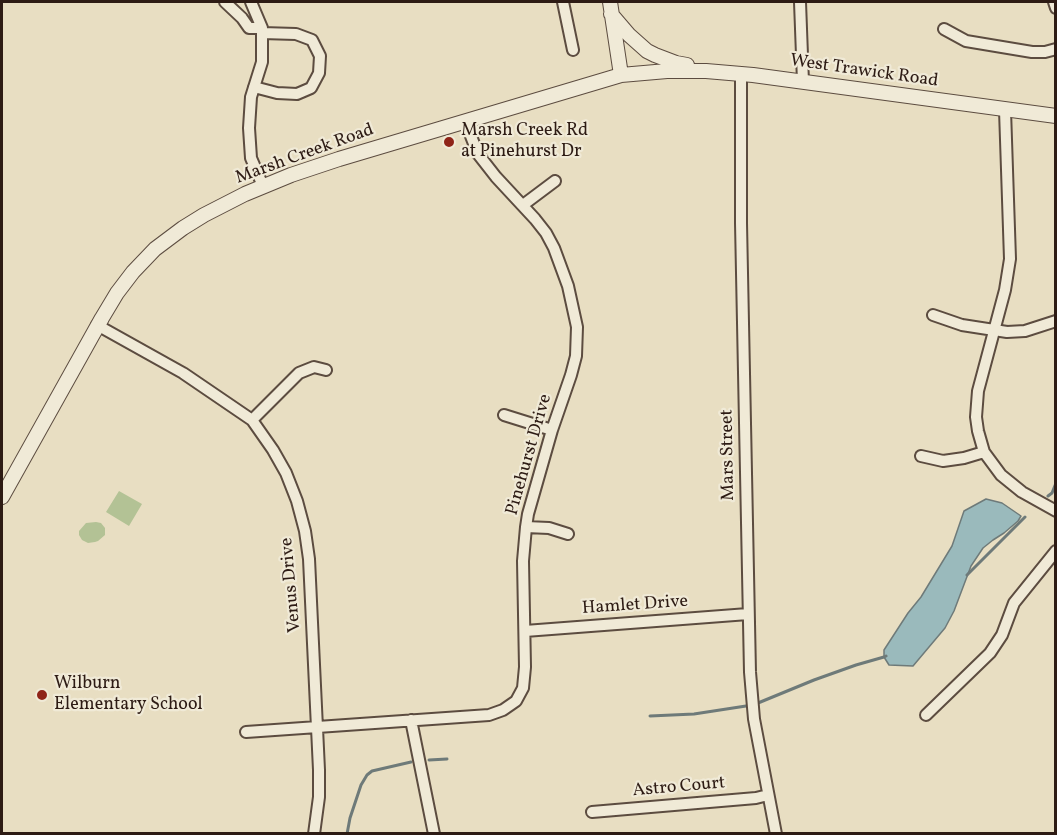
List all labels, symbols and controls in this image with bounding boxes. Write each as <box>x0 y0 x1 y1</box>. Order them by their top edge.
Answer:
street label: West Trawick Road <box>788 51 940 93</box>
street label: Marsh Creek Road <box>233 120 377 190</box>
place label: Marsh Creek Rd at Pinehurst Dr <box>461 121 588 164</box>
marker: Marsh Creek Rd at Pinehurst Dr <box>442 135 456 149</box>
street label: Pinehurst Drive <box>502 392 558 518</box>
street label: Mars Street <box>717 409 741 501</box>
street label: Venus Drive <box>277 537 307 633</box>
street label: Hamlet Drive <box>581 592 689 620</box>
place label: Wilburn Elementary School <box>54 674 203 716</box>
marker: Wilburn Elementary School <box>35 688 49 702</box>
street label: Astro Court <box>632 773 726 803</box>

